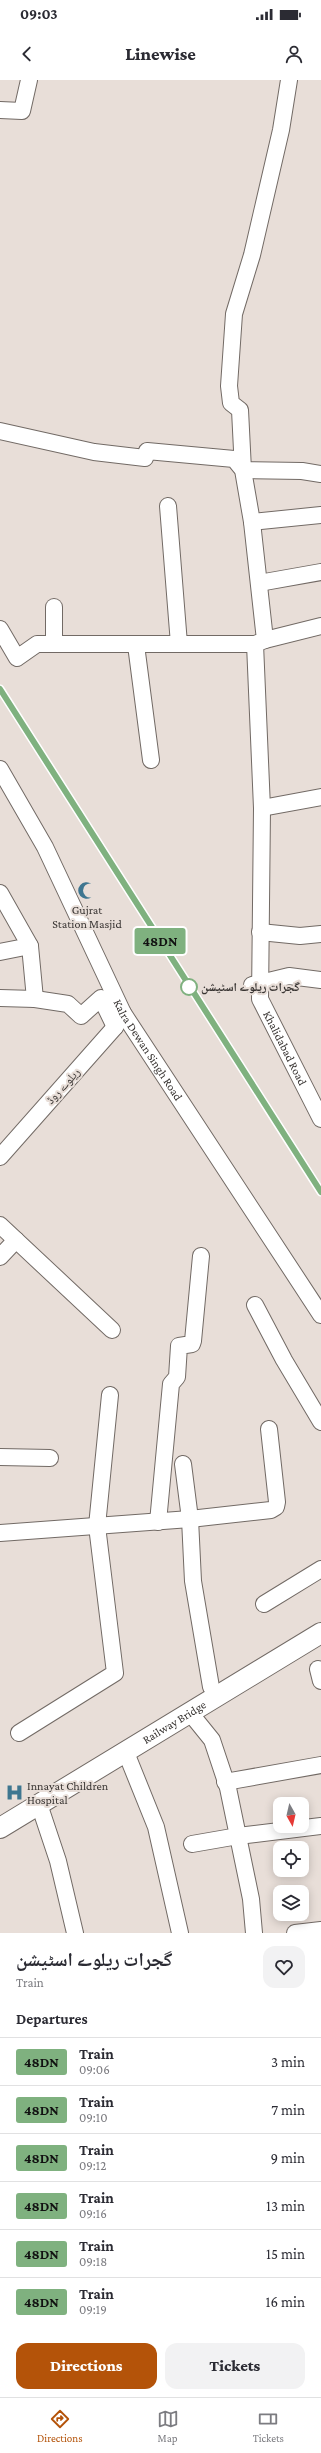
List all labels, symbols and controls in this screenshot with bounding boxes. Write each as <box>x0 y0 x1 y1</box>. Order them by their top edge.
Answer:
text: 09:03 <box>20 6 58 22</box>
icon: back <box>16 43 38 65</box>
icon: person <box>283 43 305 65</box>
text: Linewise <box>125 44 196 64</box>
mosque icon: Gujrat Station Masjid <box>77 881 97 901</box>
place label: Gujrat Station Masjid <box>52 903 122 931</box>
line badge: 48DN <box>132 928 188 954</box>
text: 48DN <box>143 933 177 949</box>
marker: گجرات ریلوے اسٹیشن <box>180 978 198 996</box>
place label: گجرات ریلوے اسٹیشن <box>201 980 300 995</box>
street label: Kalra Dewan Singh Road <box>111 997 186 1104</box>
street label: Khalidabad Road <box>260 1008 310 1088</box>
street label: ریلوے روڈ <box>43 1065 83 1107</box>
street label: Railway Bridge <box>140 1697 209 1747</box>
place label: Innayat Children Hospital <box>27 1779 109 1807</box>
hospital icon: Innayat Children Hospital <box>4 1783 24 1803</box>
north arrow <box>273 1797 309 1833</box>
map controls <box>273 1797 309 1921</box>
button: locate <box>273 1841 309 1877</box>
button: layers <box>273 1885 309 1921</box>
button: heart <box>263 1946 305 1988</box>
text: گجرات ریلوے اسٹیشن <box>16 1949 172 1970</box>
text: Train <box>16 1975 44 1990</box>
text: Departures <box>16 2011 88 2027</box>
text: Train <box>79 2046 114 2062</box>
text: 48DN <box>24 2054 59 2070</box>
text: 3 min <box>271 2054 305 2070</box>
text: 09:06 <box>79 2062 110 2077</box>
text: Train <box>79 2094 114 2110</box>
text: 48DN <box>24 2102 59 2118</box>
text: 7 min <box>271 2102 305 2118</box>
text: 09:10 <box>79 2110 108 2125</box>
text: Train <box>79 2142 114 2158</box>
text: 48DN <box>24 2150 59 2166</box>
text: 9 min <box>271 2150 305 2166</box>
text: 09:12 <box>79 2158 106 2173</box>
text: Train <box>79 2190 114 2206</box>
text: 48DN <box>24 2198 59 2214</box>
text: 13 min <box>266 2198 305 2214</box>
text: 09:16 <box>79 2206 107 2221</box>
text: Train <box>79 2238 114 2254</box>
text: 48DN <box>24 2246 59 2262</box>
text: 15 min <box>266 2246 305 2262</box>
text: 09:18 <box>79 2254 107 2269</box>
text: Train <box>79 2286 114 2302</box>
text: 48DN <box>24 2294 59 2310</box>
text: 16 min <box>266 2294 305 2310</box>
text: 09:19 <box>79 2302 107 2317</box>
button: Directions <box>16 2343 157 2389</box>
button: Tickets <box>165 2343 305 2389</box>
tab: Directions <box>37 2408 83 2444</box>
tab: Map <box>157 2408 179 2444</box>
tab: Tickets <box>253 2408 284 2444</box>

